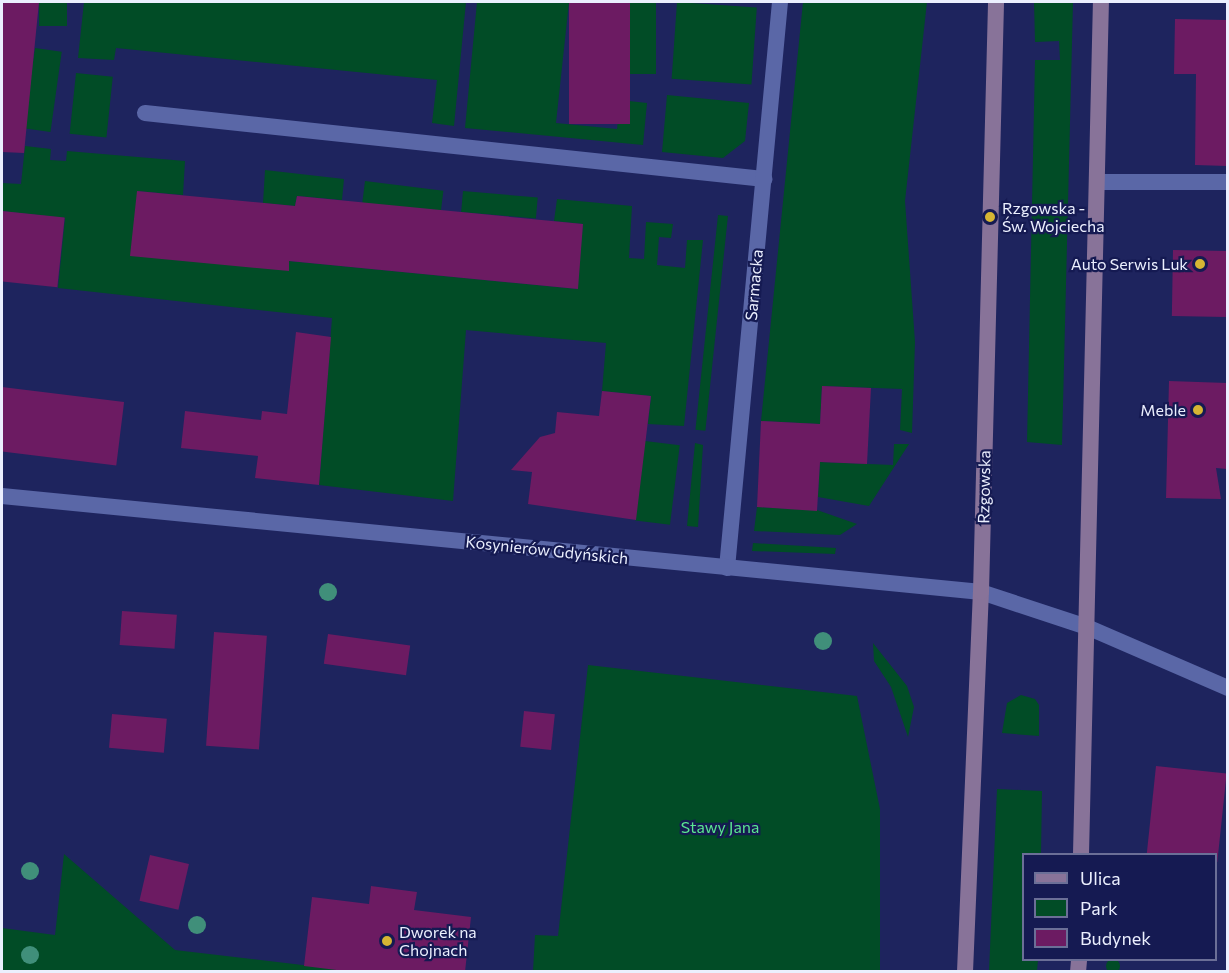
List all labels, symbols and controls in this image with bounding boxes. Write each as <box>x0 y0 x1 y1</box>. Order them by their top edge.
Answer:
place label: Rzgowska - Św. Wojciecha <box>1002 198 1105 236</box>
marker: Rzgowska - Św. Wojciecha <box>983 210 997 224</box>
street label: Sarmacka <box>741 249 767 321</box>
place label: Auto Serwis Luk <box>1071 254 1188 274</box>
marker: Auto Serwis Luk <box>1193 257 1207 271</box>
place label: Meble <box>1140 400 1186 420</box>
marker: Meble <box>1191 403 1205 417</box>
street label: Rzgowska <box>974 450 994 524</box>
street label: Kosynierów Gdyńskich <box>465 532 629 568</box>
park label: Stawy Jana <box>681 817 759 837</box>
legend <box>1022 853 1217 961</box>
text: Ulica <box>1080 867 1121 889</box>
text: Park <box>1080 897 1118 919</box>
place label: Dworek na Chojnach <box>399 922 477 960</box>
text: Budynek <box>1080 927 1151 949</box>
marker: Dworek na Chojnach <box>380 934 394 948</box>

